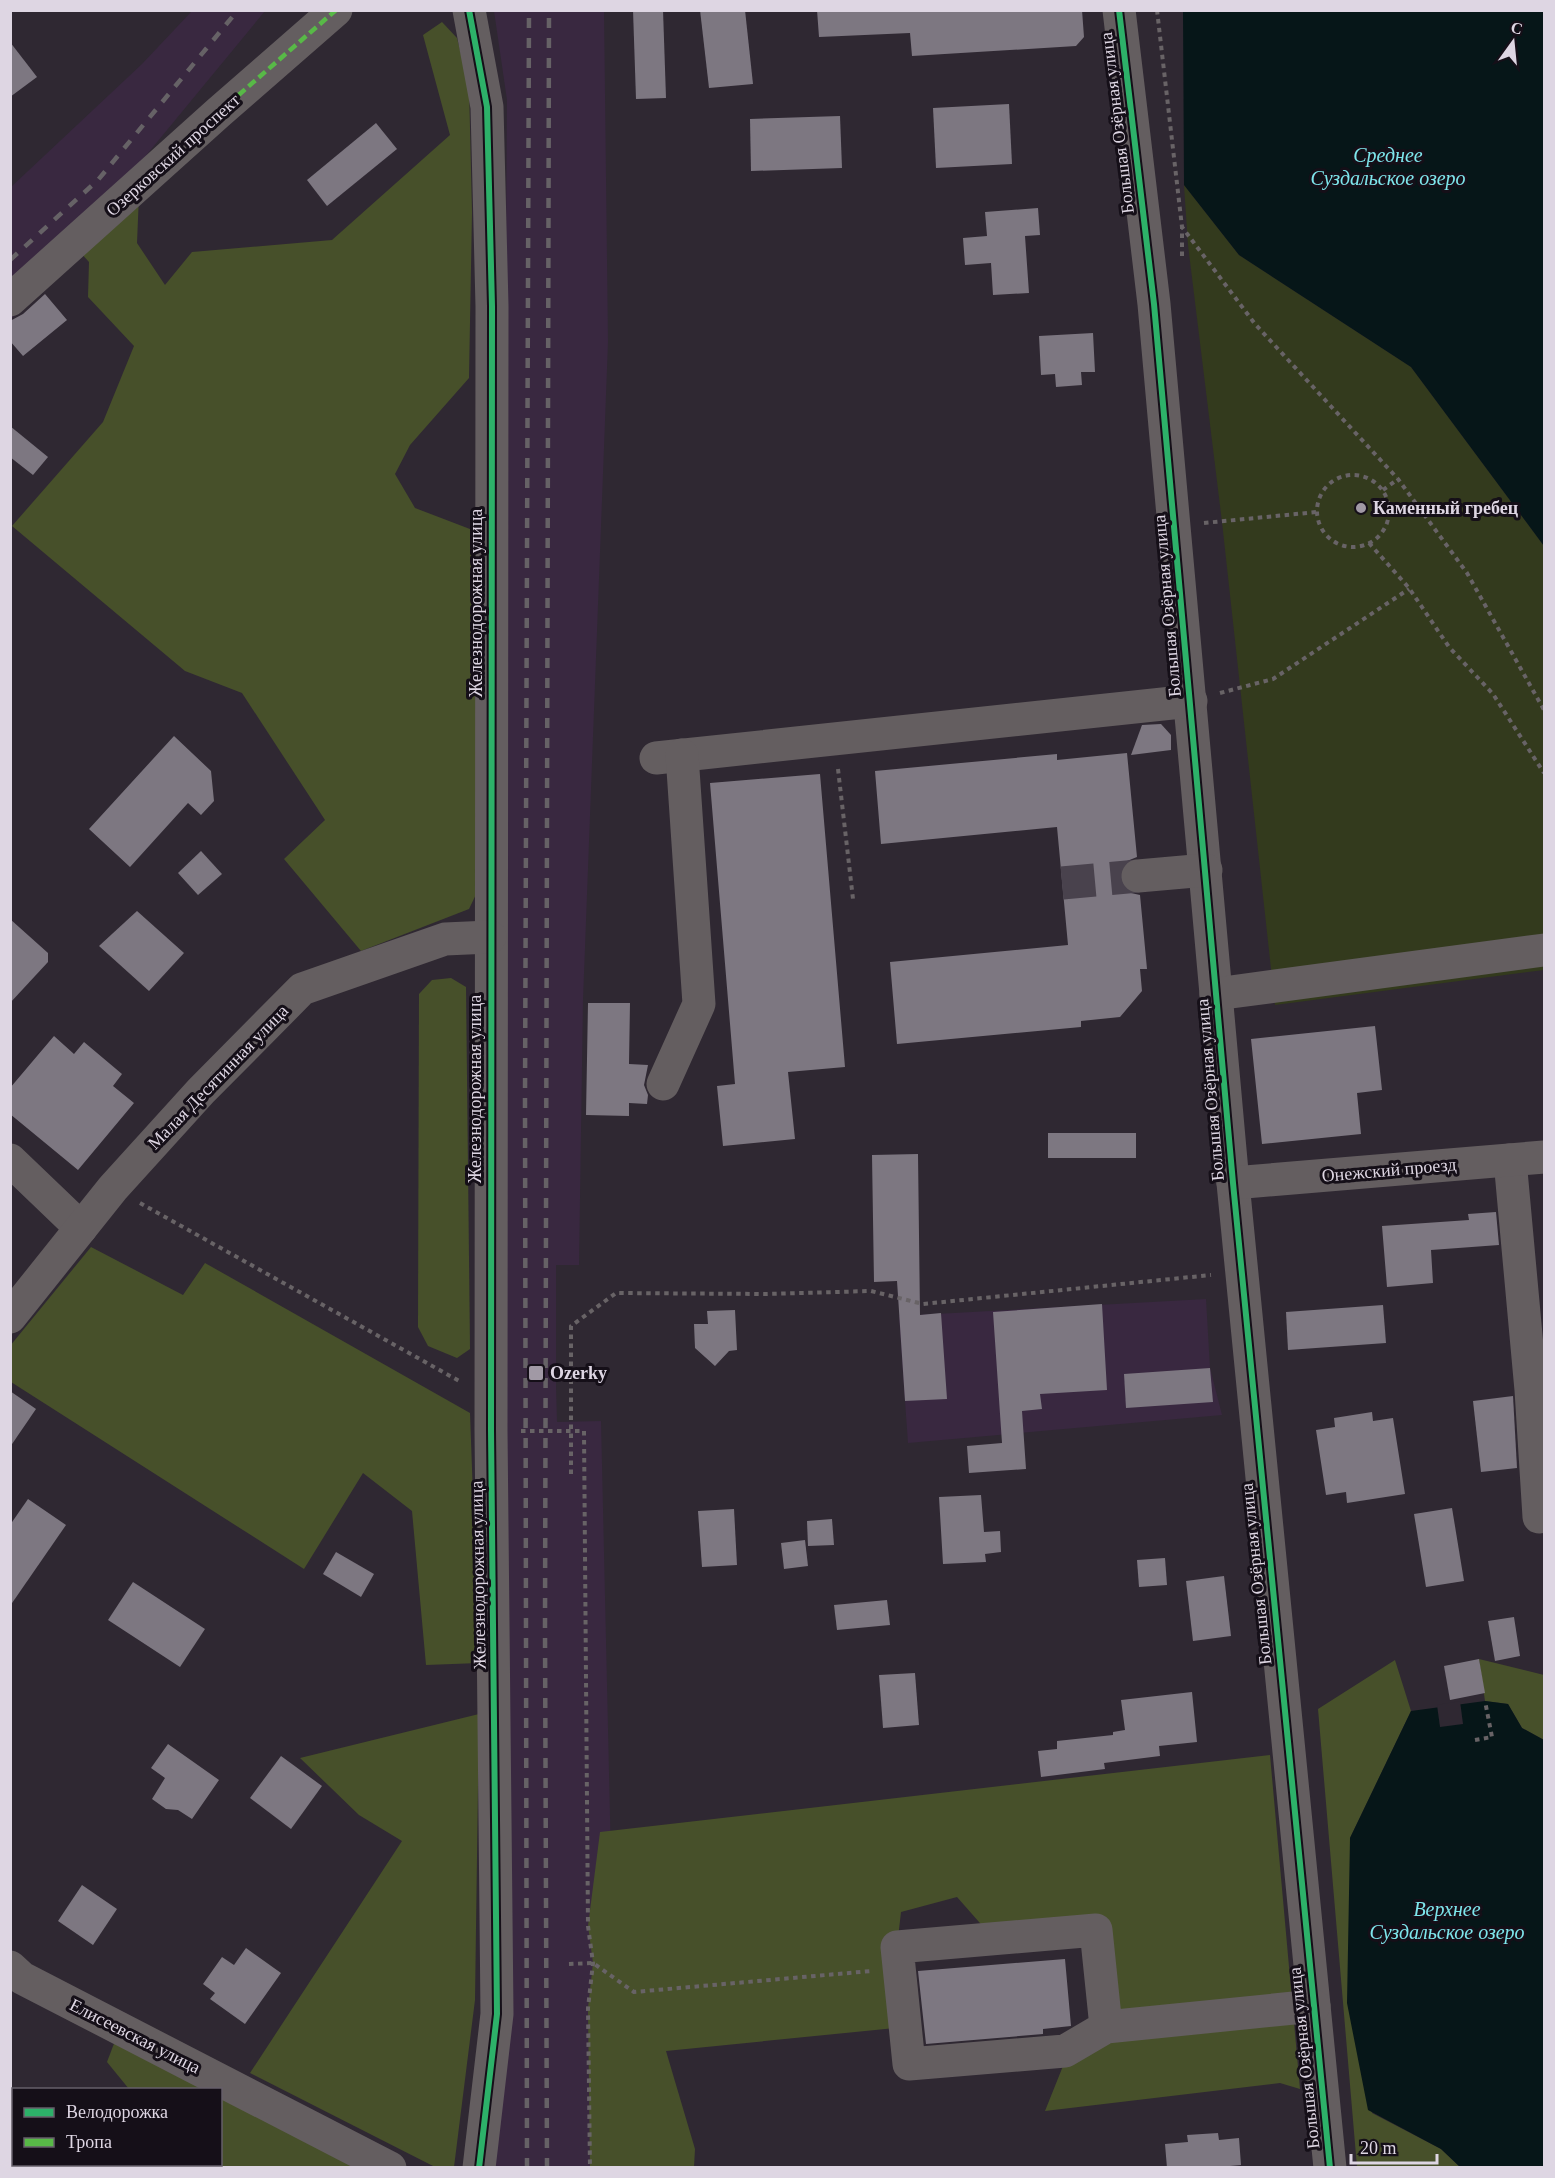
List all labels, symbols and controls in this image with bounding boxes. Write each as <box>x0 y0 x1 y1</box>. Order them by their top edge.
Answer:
north arrow <box>1483 12 1543 72</box>
text: С <box>1509 18 1525 38</box>
street label: Большая Озёрная улица <box>1096 31 1138 215</box>
street label: Озерковский проспект <box>102 90 244 220</box>
water label: Среднее Суздальское озеро <box>1310 144 1466 190</box>
place label: Каменный гребец <box>1373 498 1519 518</box>
marker: Каменный гребец <box>1354 501 1368 515</box>
street label: Железнодорожная улица <box>466 509 486 697</box>
street label: Большая Озёрная улица <box>1149 514 1185 698</box>
street label: Железнодорожная улица <box>465 995 485 1183</box>
street label: Большая Озёрная улица <box>1192 998 1228 1182</box>
street label: Малая Десятинная улица <box>144 1001 292 1153</box>
street label: Онежский проезд <box>1321 1154 1457 1186</box>
place label: Ozerky <box>550 1363 607 1383</box>
marker: Ozerky <box>527 1364 545 1382</box>
street label: Железнодорожная улица <box>466 1481 490 1669</box>
street label: Большая Озёрная улица <box>1236 1482 1276 1666</box>
water label: Верхнее Суздальское озеро <box>1369 1898 1525 1944</box>
street label: Большая Озёрная улица <box>1284 1966 1324 2150</box>
street label: Елисеевская улица <box>66 1994 204 2078</box>
legend <box>12 2088 222 2166</box>
text: Велодорожка <box>66 2102 168 2122</box>
scale bar <box>1351 2127 1436 2165</box>
text: Тропа <box>66 2132 112 2152</box>
text: 20 m <box>1360 2138 1397 2158</box>

